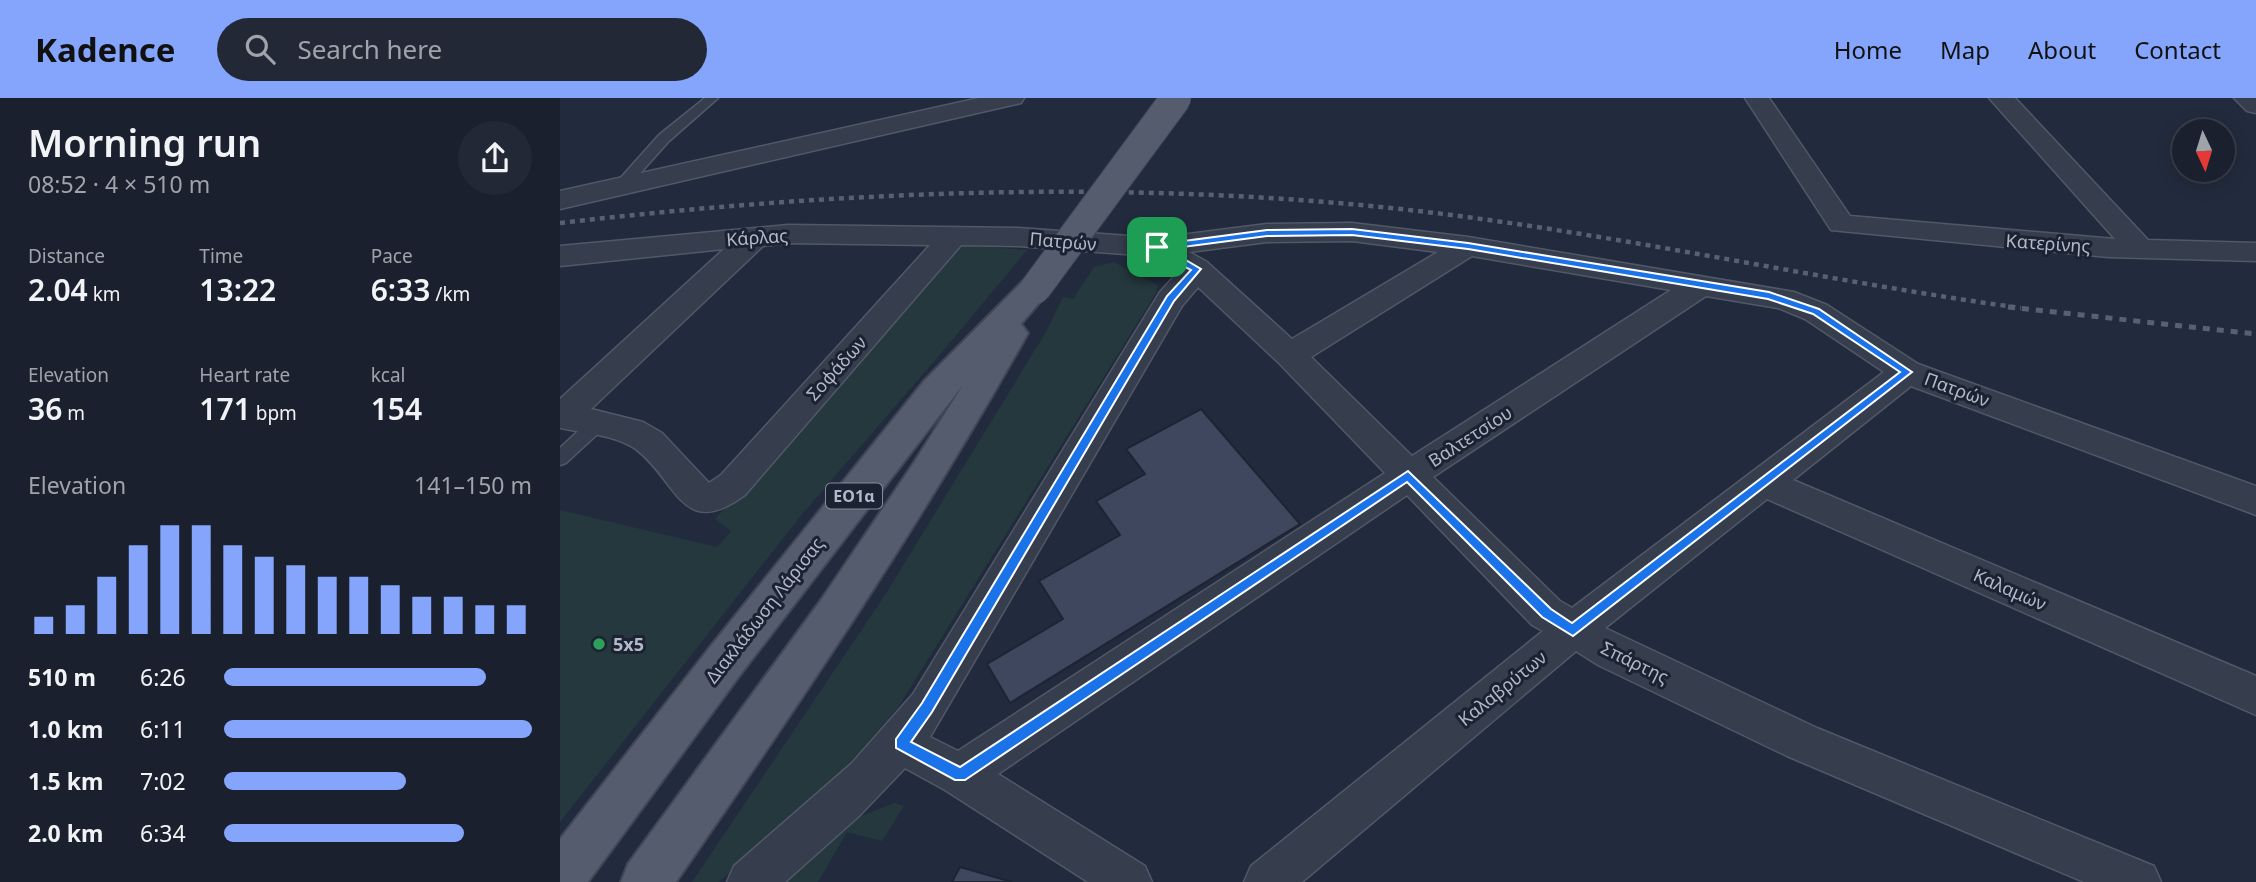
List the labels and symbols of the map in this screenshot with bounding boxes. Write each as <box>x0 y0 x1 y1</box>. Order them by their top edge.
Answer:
north arrow <box>2172 119 2235 182</box>
pin <box>1127 217 1187 277</box>
street label: Κάρλας <box>725 223 789 251</box>
street label: Πατρών <box>1029 226 1097 256</box>
street label: Κατερίνης <box>2005 228 2091 258</box>
street label: Σοφάδων <box>801 331 871 405</box>
street label: Πατρών <box>1921 366 1993 412</box>
street label: Βαλτετσίου <box>1423 400 1517 472</box>
road number: ΕΟ1α <box>826 484 882 508</box>
street label: Διακλάδωση Λάρισας <box>699 532 829 688</box>
street label: Καλαμών <box>1970 562 2050 616</box>
place label: 5x5 <box>613 632 644 656</box>
street label: Σπάρτης <box>1597 635 1673 689</box>
marker: 5x5 <box>591 636 607 652</box>
street label: Καλαβρύτων <box>1453 645 1551 731</box>

